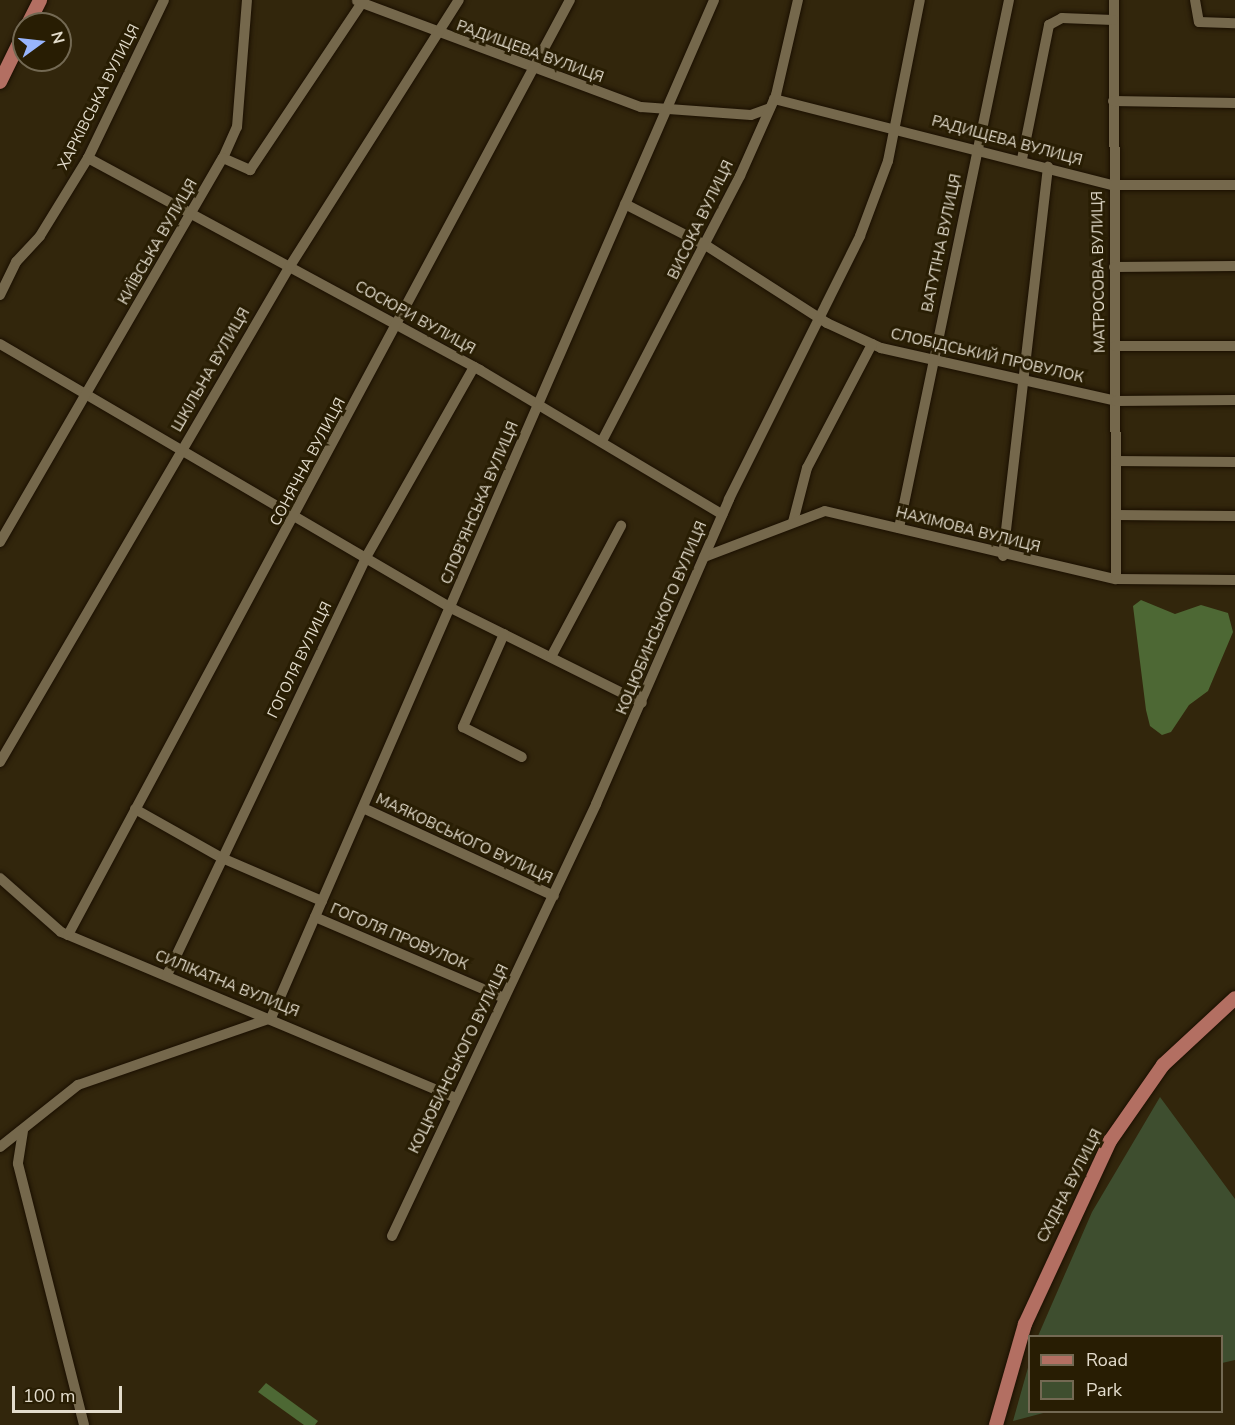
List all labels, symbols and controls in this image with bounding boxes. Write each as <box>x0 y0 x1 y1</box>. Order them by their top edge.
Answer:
north arrow <box>12 12 72 72</box>
street label: РАДИЩЕВА ВУЛИЦЯ <box>454 17 606 87</box>
street label: ХАРКІВСЬКА ВУЛИЦЯ <box>54 21 144 173</box>
text: N <box>45 29 70 46</box>
street label: РАДИЩЕВА ВУЛИЦЯ <box>930 112 1084 170</box>
street label: ВИСОКА ВУЛИЦЯ <box>664 158 738 282</box>
street label: ВАТУТІНА ВУЛИЦЯ <box>919 172 965 314</box>
street label: КИЇВСЬКА ВУЛИЦЯ <box>115 176 201 308</box>
street label: МАТРОСОВА ВУЛИЦЯ <box>1089 191 1109 353</box>
street label: СОСЮРИ ВУЛИЦЯ <box>352 277 478 359</box>
street label: ШКІЛЬНА ВУЛИЦЯ <box>168 305 254 435</box>
street label: СЛОБІДСЬКИЙ ПРОВУЛОК <box>889 325 1085 387</box>
street label: СОНЯЧНА ВУЛИЦЯ <box>267 395 349 529</box>
street label: СЛОВ’ЯНСЬКА ВУЛИЦЯ <box>437 419 523 587</box>
street label: НАХІМОВА ВУЛИЦЯ <box>894 503 1042 557</box>
street label: КОЦЮБИНСЬКОГО ВУЛИЦЯ <box>613 519 711 717</box>
street label: ГОГОЛЯ ВУЛИЦЯ <box>264 599 336 721</box>
street label: МАЯКОВСЬКОГО ВУЛИЦЯ <box>373 790 555 888</box>
street label: ГОГОЛЯ ПРОВУЛОК <box>327 900 471 974</box>
street label: СИЛІКАТНА ВУЛИЦЯ <box>152 947 302 1021</box>
street label: КОЦЮБИНСЬКОГО ВУЛИЦЯ <box>405 961 513 1157</box>
street label: СХІДНА ВУЛИЦЯ <box>1034 1126 1106 1246</box>
legend <box>1028 1335 1223 1413</box>
text: Road <box>1086 1348 1128 1372</box>
scale bar <box>15 1374 124 1412</box>
text: Park <box>1086 1378 1122 1402</box>
text: 100 m <box>23 1384 75 1408</box>

